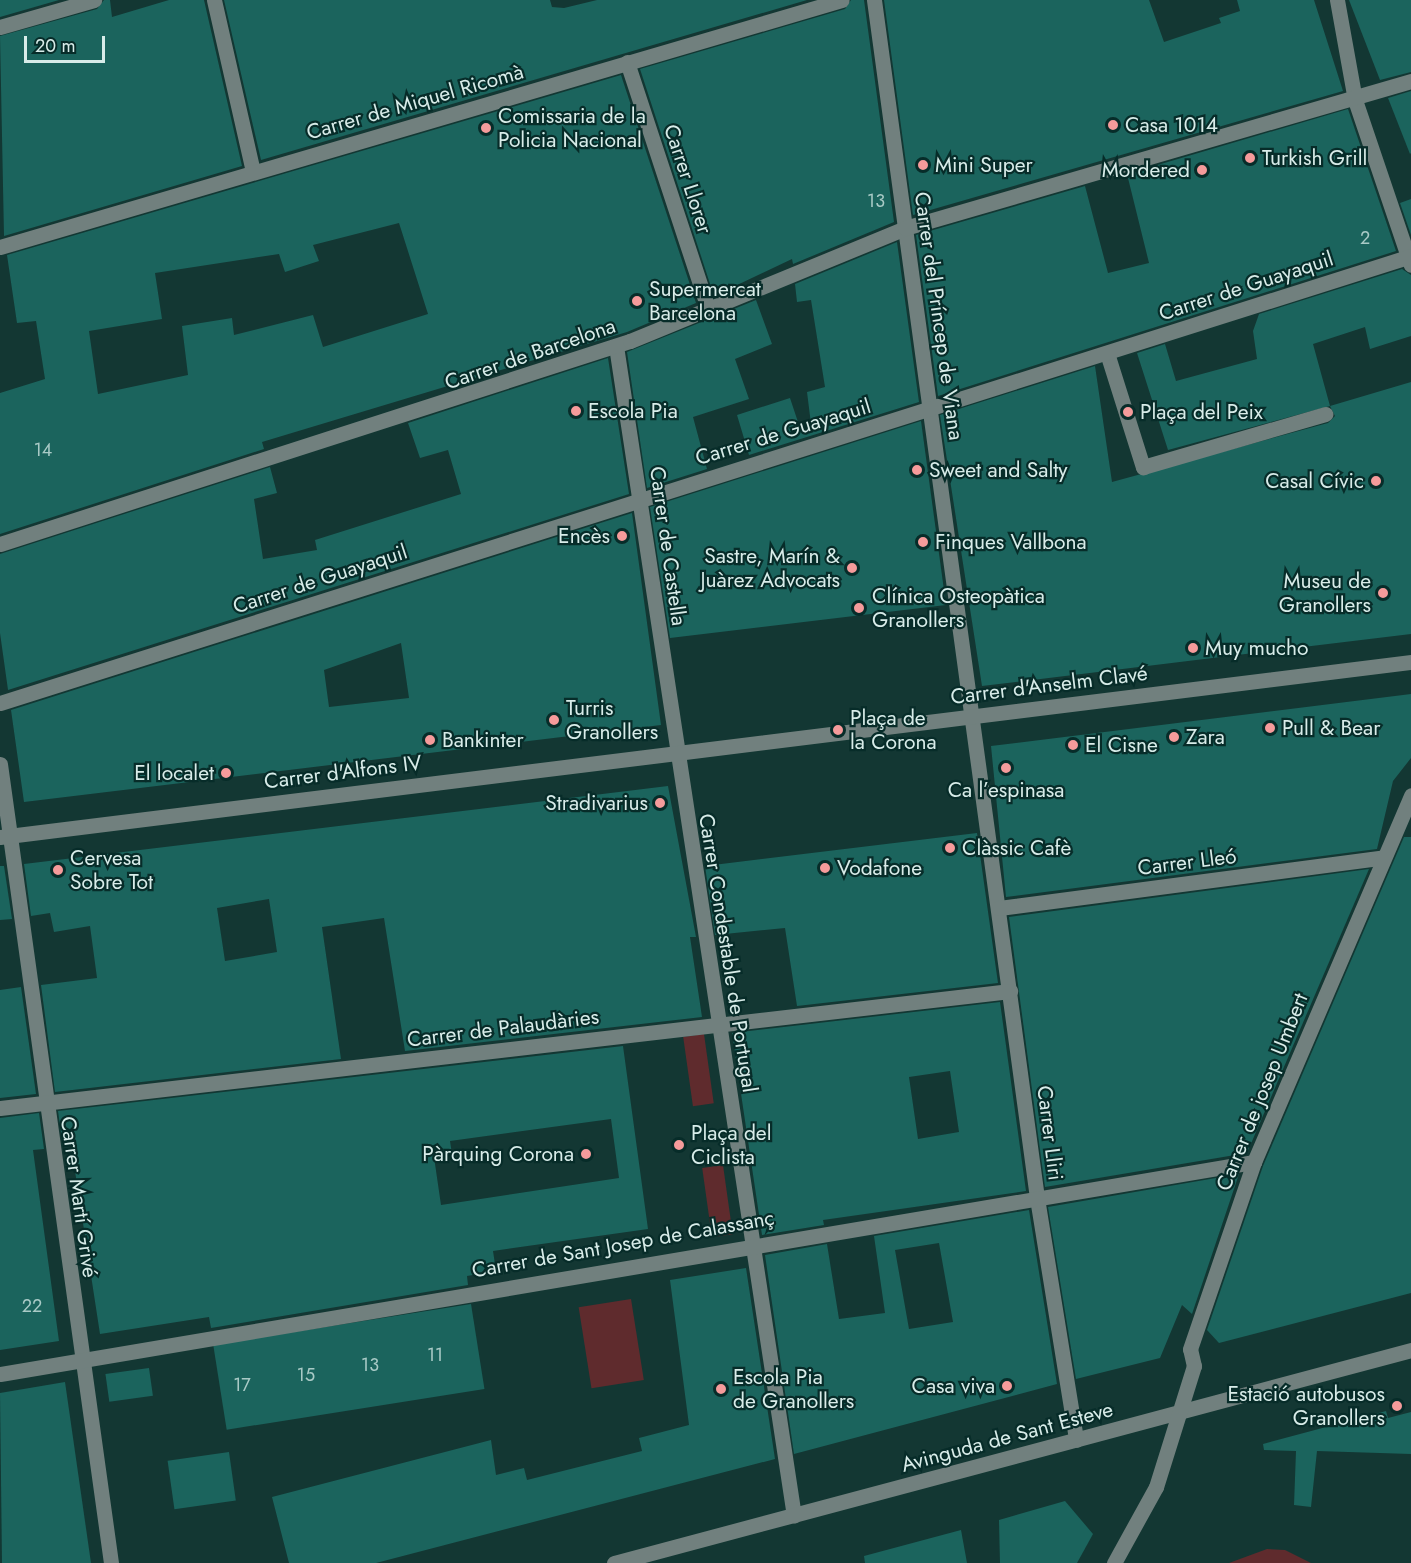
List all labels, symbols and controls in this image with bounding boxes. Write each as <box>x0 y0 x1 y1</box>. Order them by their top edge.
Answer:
scale bar <box>27 24 108 62</box>
text: 20 m <box>35 33 75 59</box>
street label: Carrer de Miquel Ricomà <box>304 59 526 145</box>
place label: Comissaria de la Policia Nacional <box>498 103 646 153</box>
place label: Casa 1014 <box>1125 112 1218 138</box>
marker: Casa 1014 <box>1106 118 1120 132</box>
marker: Comissaria de la Policia Nacional <box>479 121 493 135</box>
street label: Carrer Llorer <box>658 121 718 237</box>
place label: Turkish Grill <box>1262 145 1367 171</box>
marker: Turkish Grill <box>1243 151 1257 165</box>
place label: Mini Super <box>935 152 1033 178</box>
place label: Mordered <box>1102 157 1190 183</box>
marker: Mini Super <box>916 158 930 172</box>
marker: Mordered <box>1195 163 1209 177</box>
house number: 13 <box>867 190 885 212</box>
street label: Carrer del Príncep de Viana <box>909 190 969 442</box>
house number: 2 <box>1360 227 1370 249</box>
street label: Carrer de Guayaquil <box>1156 246 1336 326</box>
place label: Supermercat Barcelona <box>649 276 761 326</box>
marker: Supermercat Barcelona <box>630 294 644 308</box>
street label: Carrer de Barcelona <box>441 313 619 395</box>
street label: Carrer de Guayaquil <box>692 393 874 471</box>
place label: Escola Pia <box>588 398 678 424</box>
place label: Plaça del Peix <box>1140 399 1263 425</box>
marker: Escola Pia <box>569 404 583 418</box>
marker: Plaça del Peix <box>1121 405 1135 419</box>
house number: 14 <box>34 439 52 461</box>
place label: Sweet and Salty <box>929 457 1068 483</box>
marker: Sweet and Salty <box>910 463 924 477</box>
street label: Carrer de Castella <box>644 465 692 627</box>
place label: Casal Cívic <box>1265 468 1364 494</box>
marker: Casal Cívic <box>1369 474 1383 488</box>
place label: Encès <box>558 523 610 549</box>
marker: Encès <box>615 529 629 543</box>
place label: Finques Vallbona <box>935 529 1087 555</box>
marker: Finques Vallbona <box>916 535 930 549</box>
street label: Carrer de Guayaquil <box>230 539 410 619</box>
place label: Sastre, Marín & Juàrez Advocats <box>701 543 840 593</box>
marker: Sastre, Marín & Juàrez Advocats <box>845 561 859 575</box>
place label: Museu de Granollers <box>1279 568 1371 618</box>
place label: Clínica Osteopàtica Granollers <box>872 583 1045 633</box>
marker: Museu de Granollers <box>1376 586 1390 600</box>
marker: Clínica Osteopàtica Granollers <box>850 599 868 617</box>
place label: Muy mucho <box>1205 635 1309 661</box>
marker: Muy mucho <box>1186 641 1200 655</box>
street label: Carrer d'Anselm Clavé <box>949 660 1149 710</box>
place label: Turris Granollers <box>566 695 658 745</box>
place label: Plaça de la Corona <box>850 705 937 755</box>
marker: Turris Granollers <box>547 713 561 727</box>
place label: Pull & Bear <box>1282 715 1380 741</box>
marker: Pull & Bear <box>1263 721 1277 735</box>
marker: Plaça de la Corona <box>831 723 845 737</box>
place label: Zara <box>1186 724 1225 750</box>
place label: Bankinter <box>442 727 524 753</box>
marker: Zara <box>1167 730 1181 744</box>
place label: El Cisne <box>1085 732 1158 758</box>
marker: Bankinter <box>423 733 437 747</box>
marker: El Cisne <box>1066 738 1080 752</box>
street label: Carrer d'Alfons IV <box>263 750 423 794</box>
place label: El localet <box>134 760 214 786</box>
marker: Ca l’espinasa <box>999 761 1013 775</box>
marker: El localet <box>219 766 233 780</box>
place label: Ca l’espinasa <box>948 777 1064 803</box>
place label: Stradivarius <box>545 790 648 816</box>
marker: Stradivarius <box>653 796 667 810</box>
street label: Carrer Condestable de Portugal <box>694 812 762 1094</box>
place label: Clàssic Cafè <box>962 835 1071 861</box>
marker: Clàssic Cafè <box>943 841 957 855</box>
street label: Carrer Lleó <box>1136 843 1238 881</box>
place label: Cervesa Sobre Tot <box>70 845 153 895</box>
place label: Vodafone <box>837 855 922 881</box>
marker: Vodafone <box>818 861 832 875</box>
marker: Cervesa Sobre Tot <box>51 863 65 877</box>
street label: Carrer de josep Umbert <box>1211 990 1313 1194</box>
street label: Carrer de Palaudàries <box>406 1004 600 1052</box>
street label: Carrer Lliri <box>1032 1084 1068 1182</box>
street label: Carrer Martí Grivé <box>55 1115 103 1279</box>
place label: Plaça del Ciclista <box>691 1120 771 1170</box>
marker: Plaça del Ciclista <box>672 1138 686 1152</box>
place label: Pàrquing Corona <box>422 1141 574 1167</box>
marker: Pàrquing Corona <box>579 1147 593 1161</box>
street label: Carrer de Sant Josep de Calassanç <box>470 1205 776 1283</box>
house number: 22 <box>22 1295 42 1317</box>
house number: 11 <box>427 1344 443 1366</box>
house number: 13 <box>361 1354 379 1376</box>
house number: 15 <box>297 1364 315 1386</box>
place label: Escola Pia de Granollers <box>733 1364 854 1414</box>
place label: Casa viva <box>912 1373 995 1399</box>
house number: 17 <box>233 1374 251 1396</box>
marker: Casa viva <box>1000 1379 1014 1393</box>
place label: Estació autobusos Granollers <box>1228 1381 1385 1431</box>
marker: Escola Pia de Granollers <box>714 1382 728 1396</box>
street label: Avinguda de Sant Esteve <box>898 1397 1116 1477</box>
marker: Estació autobusos Granollers <box>1390 1399 1404 1413</box>

